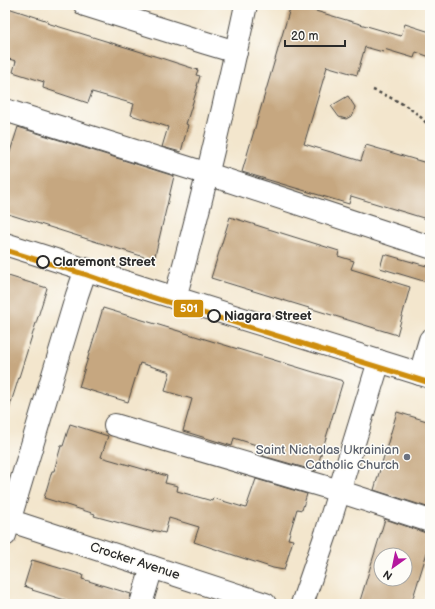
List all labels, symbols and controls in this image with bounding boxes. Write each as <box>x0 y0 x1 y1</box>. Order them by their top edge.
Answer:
scale bar <box>285 22 345 48</box>
text: 20 m <box>291 29 318 44</box>
place label: Claremont Street <box>53 254 156 270</box>
marker: Claremont Street <box>36 255 50 269</box>
line badge: 501 <box>173 299 204 318</box>
text: 501 <box>180 302 198 315</box>
place label: Niagara Street <box>224 308 312 324</box>
marker: Niagara Street <box>207 309 221 323</box>
place label: Saint Nicholas Ukrainian Catholic Church <box>256 442 399 473</box>
marker: Saint Nicholas Ukrainian Catholic Church <box>402 452 412 462</box>
street label: Crocker Avenue <box>88 539 182 583</box>
north arrow <box>373 547 413 587</box>
text: N <box>381 567 395 583</box>

